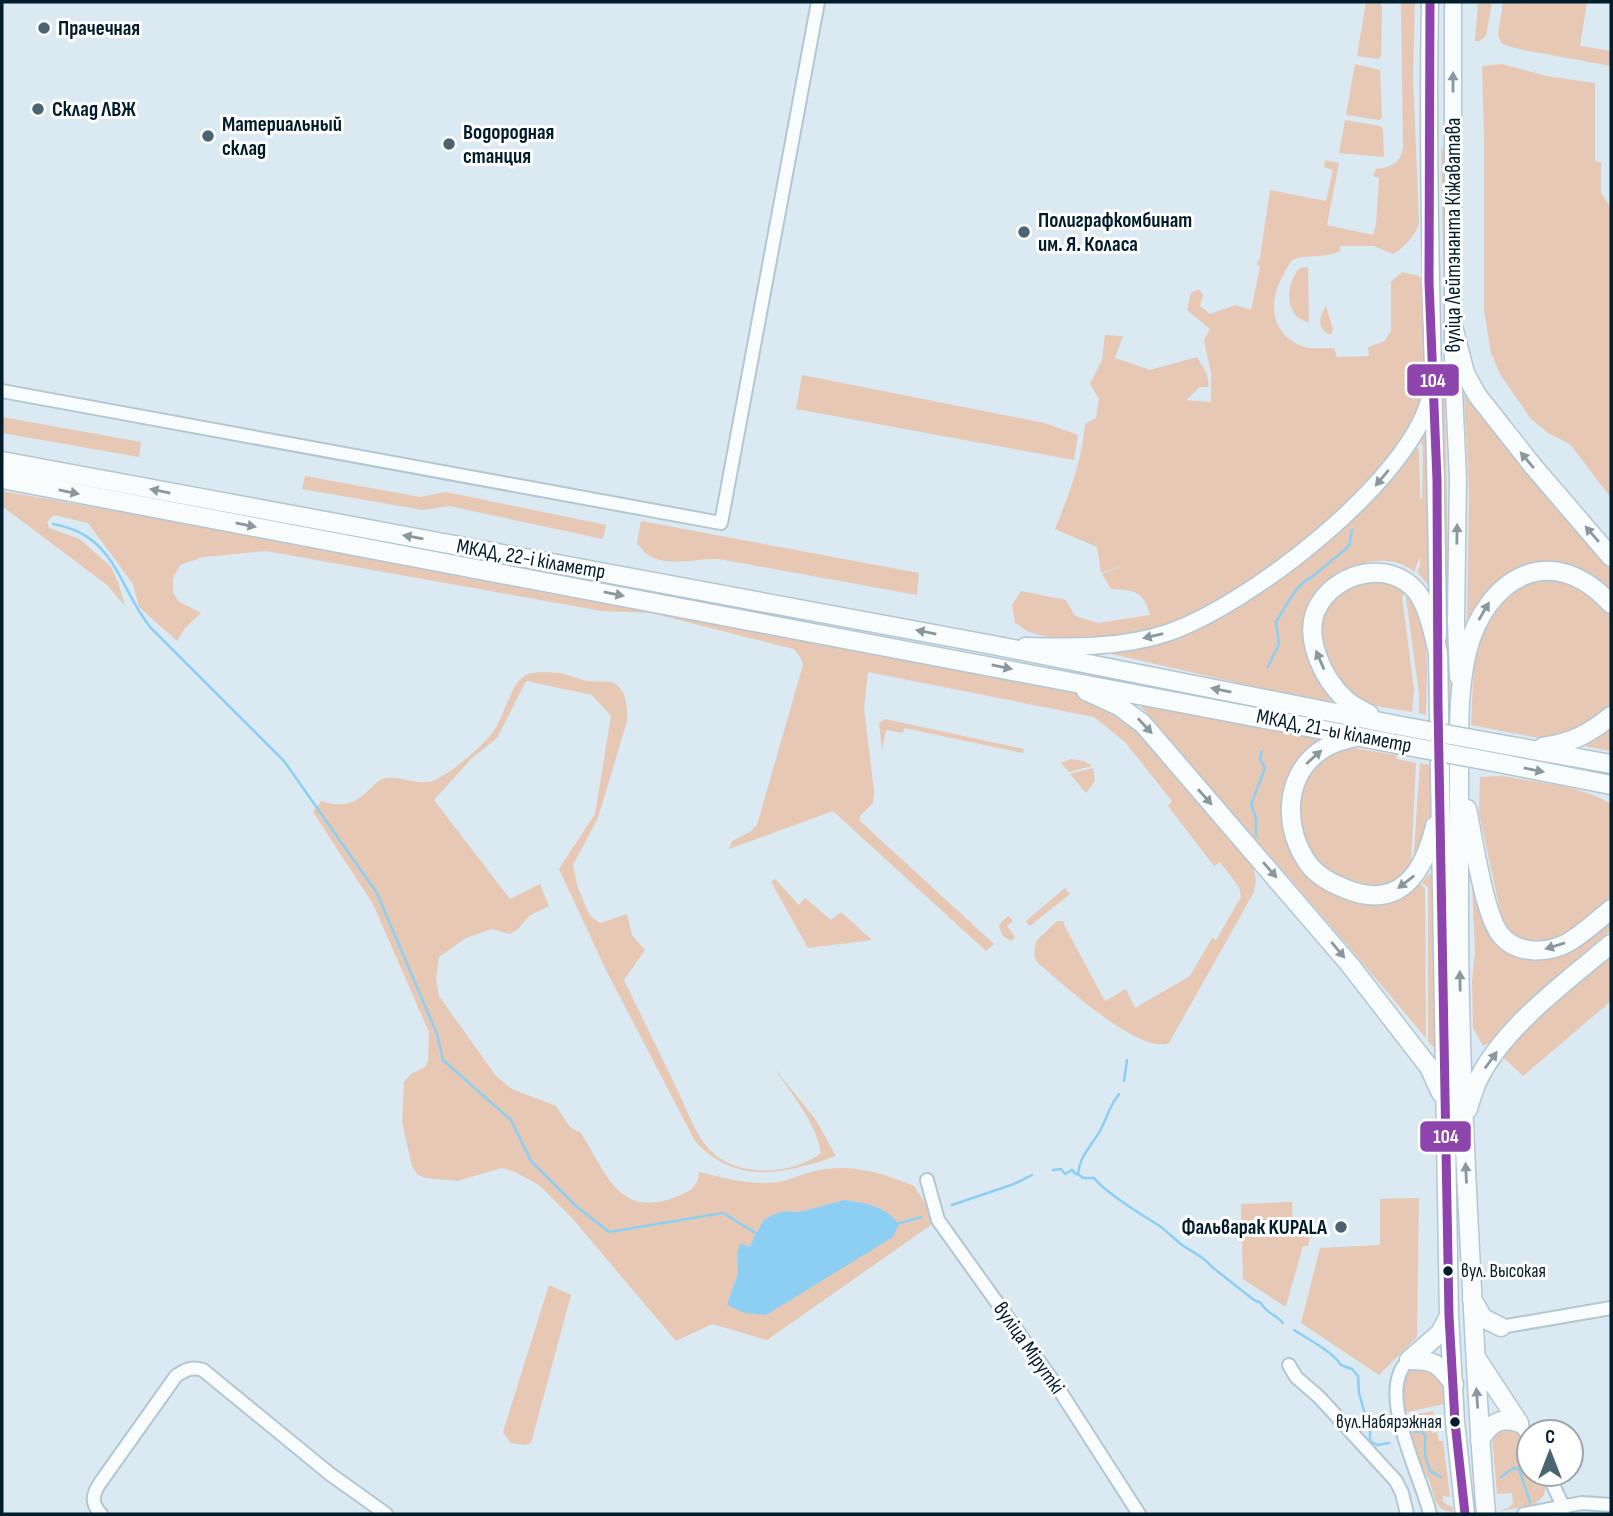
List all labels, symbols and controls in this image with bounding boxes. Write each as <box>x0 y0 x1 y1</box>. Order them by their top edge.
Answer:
place label: Прачечная <box>58 16 140 41</box>
marker: Прачечная <box>36 20 52 36</box>
one-way arrow <box>1447 71 1459 93</box>
place label: Склад ЛВЖ <box>52 97 136 122</box>
marker: Склад ЛВЖ <box>30 101 46 117</box>
place label: Материальный склад <box>222 112 342 161</box>
street label: вуліца Лейтэнанта Кіжаватава <box>1441 118 1466 352</box>
place label: Водородная станция <box>463 120 554 169</box>
marker: Материальный склад <box>200 128 216 144</box>
marker: Водородная станция <box>441 136 457 152</box>
place label: Полиграфкомбинат им. Я. Коласа <box>1038 208 1192 257</box>
marker: Полиграфкомбинат им. Я. Коласа <box>1016 224 1032 240</box>
line badge: 104 <box>1406 363 1460 397</box>
text: 104 <box>1420 370 1446 393</box>
one-way arrow <box>1520 451 1535 469</box>
one-way arrow <box>1375 469 1390 486</box>
one-way arrow <box>149 485 171 496</box>
one-way arrow <box>58 486 80 497</box>
one-way arrow <box>235 520 257 531</box>
one-way arrow <box>1451 523 1463 545</box>
one-way arrow <box>1584 525 1600 543</box>
one-way arrow <box>402 531 424 542</box>
street label: МКАД, 22-і кіламетр <box>455 534 607 584</box>
one-way arrow <box>603 589 625 600</box>
one-way arrow <box>1478 602 1490 621</box>
one-way arrow <box>915 627 937 638</box>
one-way arrow <box>1142 631 1164 642</box>
one-way arrow <box>1314 650 1326 670</box>
one-way arrow <box>991 662 1013 673</box>
one-way arrow <box>1210 685 1232 696</box>
street label: МКАД, 21-ы кіламетр <box>1254 704 1414 758</box>
one-way arrow <box>1136 717 1152 734</box>
one-way arrow <box>1305 750 1322 766</box>
one-way arrow <box>1523 765 1545 776</box>
one-way arrow <box>1197 788 1213 806</box>
one-way arrow <box>1262 861 1278 879</box>
one-way arrow <box>1398 874 1416 889</box>
one-way arrow <box>1330 942 1345 959</box>
one-way arrow <box>1545 942 1566 952</box>
one-way arrow <box>1454 969 1466 991</box>
one-way arrow <box>1484 1051 1498 1070</box>
line badge: 104 <box>1419 1120 1472 1153</box>
text: 104 <box>1433 1126 1459 1149</box>
one-way arrow <box>1460 1161 1471 1183</box>
place label: Фальварак KUPALA <box>1182 1215 1328 1240</box>
marker: Фальварак KUPALA <box>1333 1219 1349 1235</box>
place label: вул. Высокая <box>1461 1260 1546 1283</box>
marker: вул. Высокая <box>1441 1264 1455 1278</box>
street label: вуліца Міруткі <box>988 1297 1070 1399</box>
one-way arrow <box>1471 1386 1482 1408</box>
place label: вул.Набярэжная <box>1336 1411 1442 1434</box>
marker: вул.Набярэжная <box>1448 1415 1462 1429</box>
north arrow <box>1515 1418 1585 1488</box>
text: С <box>1545 1426 1555 1449</box>

